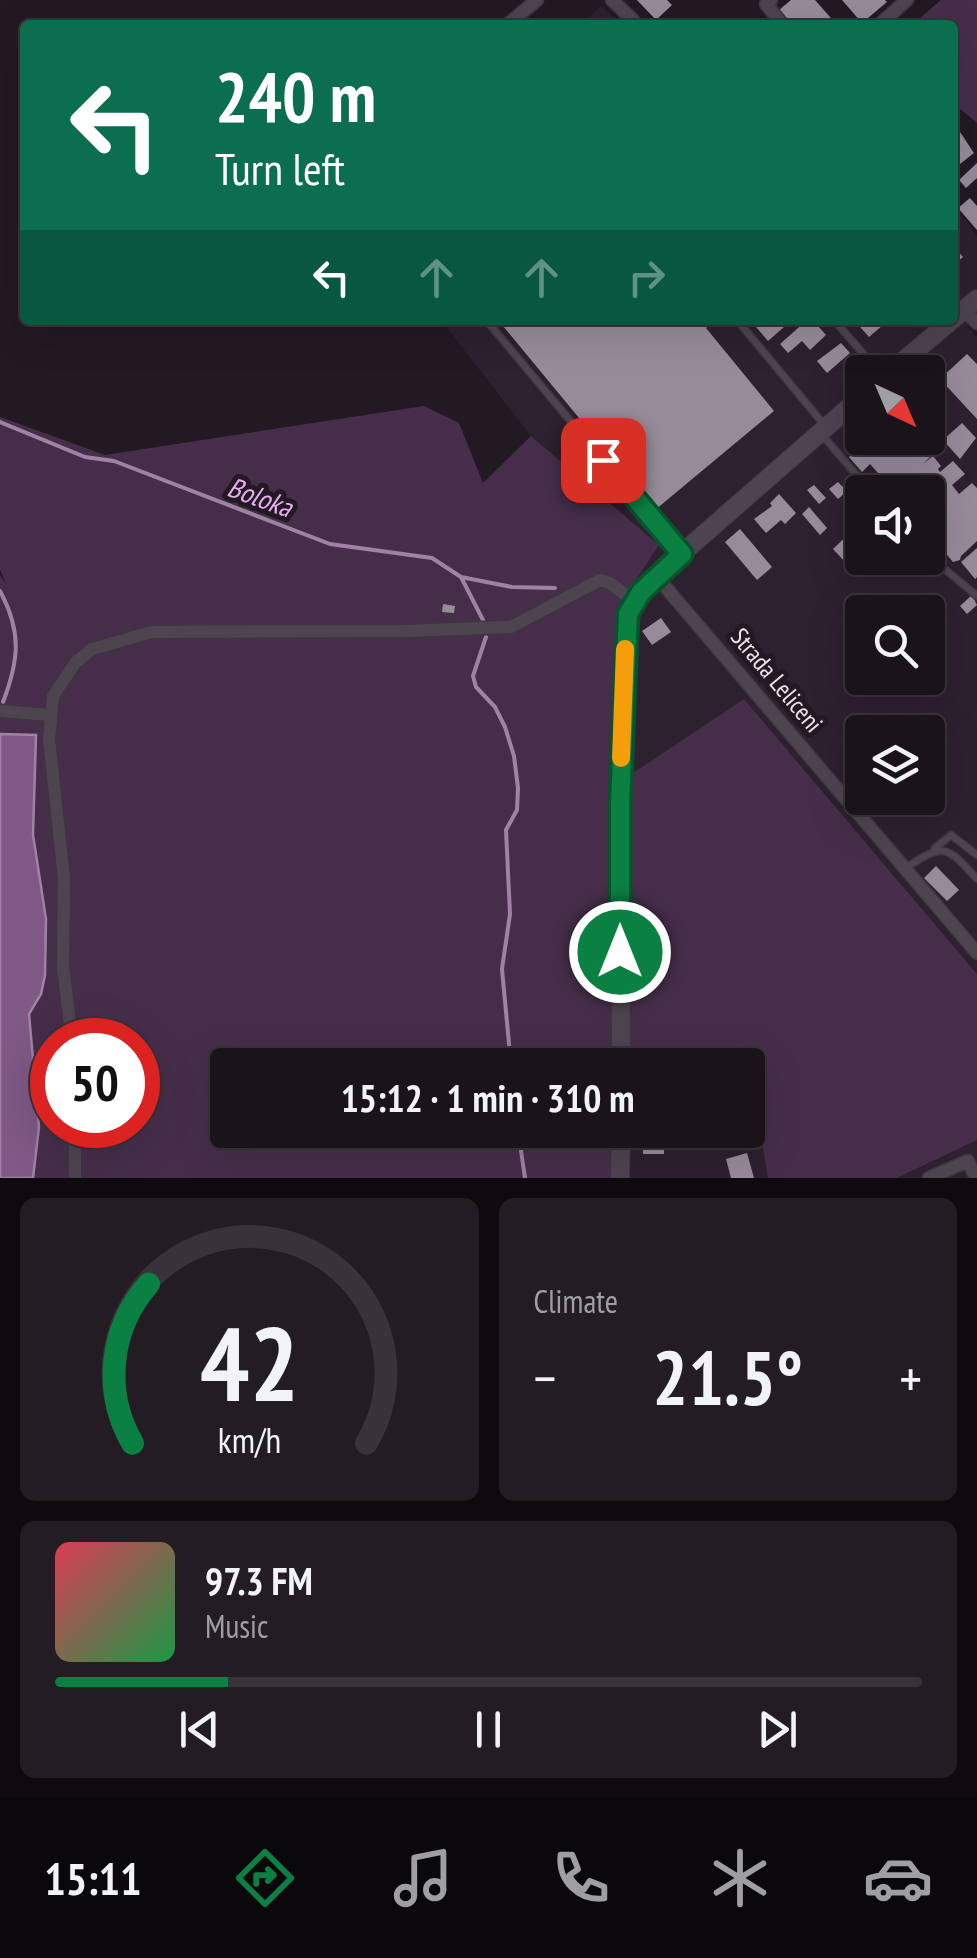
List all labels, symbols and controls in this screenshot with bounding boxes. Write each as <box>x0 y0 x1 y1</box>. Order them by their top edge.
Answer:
text: 240 m <box>215 51 376 141</box>
icon: left <box>50 60 180 190</box>
text: Turn left <box>215 139 345 197</box>
icon: left <box>304 250 359 305</box>
icon: ahead <box>409 250 464 305</box>
icon: ahead <box>514 250 569 305</box>
icon: right <box>619 250 674 305</box>
north arrow <box>845 355 945 455</box>
map controls <box>845 355 945 815</box>
pin <box>561 418 646 503</box>
icon: arrive <box>576 433 631 488</box>
water label: Boloka <box>223 468 299 526</box>
button: sound <box>845 475 945 575</box>
button: search <box>845 595 945 695</box>
street label: Strada Leliceni <box>724 621 830 739</box>
button: layers <box>845 715 945 815</box>
position arrow <box>568 900 672 1004</box>
speed limit sign: 50 <box>30 1018 160 1148</box>
text: 15:12 · 1 min · 310 m <box>341 1073 634 1122</box>
text: Climate <box>534 1280 618 1322</box>
text: 42 <box>200 1295 299 1430</box>
text: 21.5° <box>652 1329 803 1426</box>
text: − <box>534 1342 556 1413</box>
text: + <box>899 1342 922 1413</box>
text: km/h <box>218 1417 281 1463</box>
text: 97.3 FM <box>205 1556 313 1605</box>
text: Music <box>205 1605 268 1647</box>
icon: previous <box>172 1702 227 1757</box>
icon: pause <box>461 1702 516 1757</box>
icon: next <box>750 1702 805 1757</box>
icon: directions <box>230 1843 300 1913</box>
icon: music <box>388 1843 458 1913</box>
icon: phone <box>546 1843 616 1913</box>
icon: climate <box>705 1843 775 1913</box>
icon: car <box>863 1843 933 1913</box>
text: 15:11 <box>44 1849 141 1907</box>

